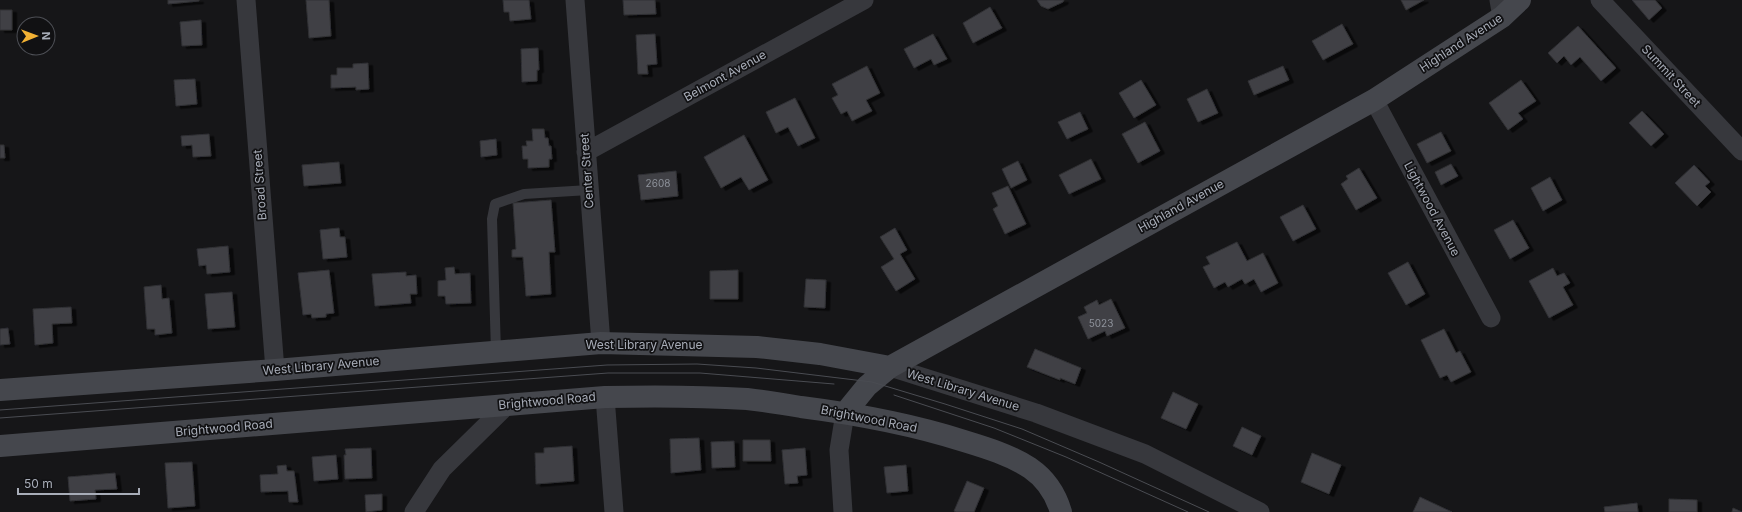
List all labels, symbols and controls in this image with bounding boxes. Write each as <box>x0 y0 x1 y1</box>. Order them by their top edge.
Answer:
street label: Highland Avenue <box>1416 10 1505 75</box>
north arrow <box>16 16 56 56</box>
text: N <box>39 32 53 40</box>
street label: Summit Street <box>1639 41 1704 110</box>
street label: Belmont Avenue <box>681 47 769 104</box>
street label: Center Street <box>576 133 597 209</box>
street label: Broad Street <box>250 149 269 221</box>
street label: Lightwood Avenue <box>1401 159 1464 259</box>
street label: Highland Avenue <box>1135 176 1226 235</box>
house number: 2608 <box>646 177 670 189</box>
house number: 5023 <box>1089 317 1113 329</box>
street label: West Library Avenue <box>585 337 703 352</box>
street label: West Library Avenue <box>262 353 380 378</box>
street label: West Library Avenue <box>905 365 1021 414</box>
street label: Brightwood Road <box>498 389 596 412</box>
street label: Brightwood Road <box>820 402 918 435</box>
street label: Brightwood Road <box>175 416 273 439</box>
scale bar <box>18 470 139 496</box>
text: 50 m <box>24 476 53 491</box>

